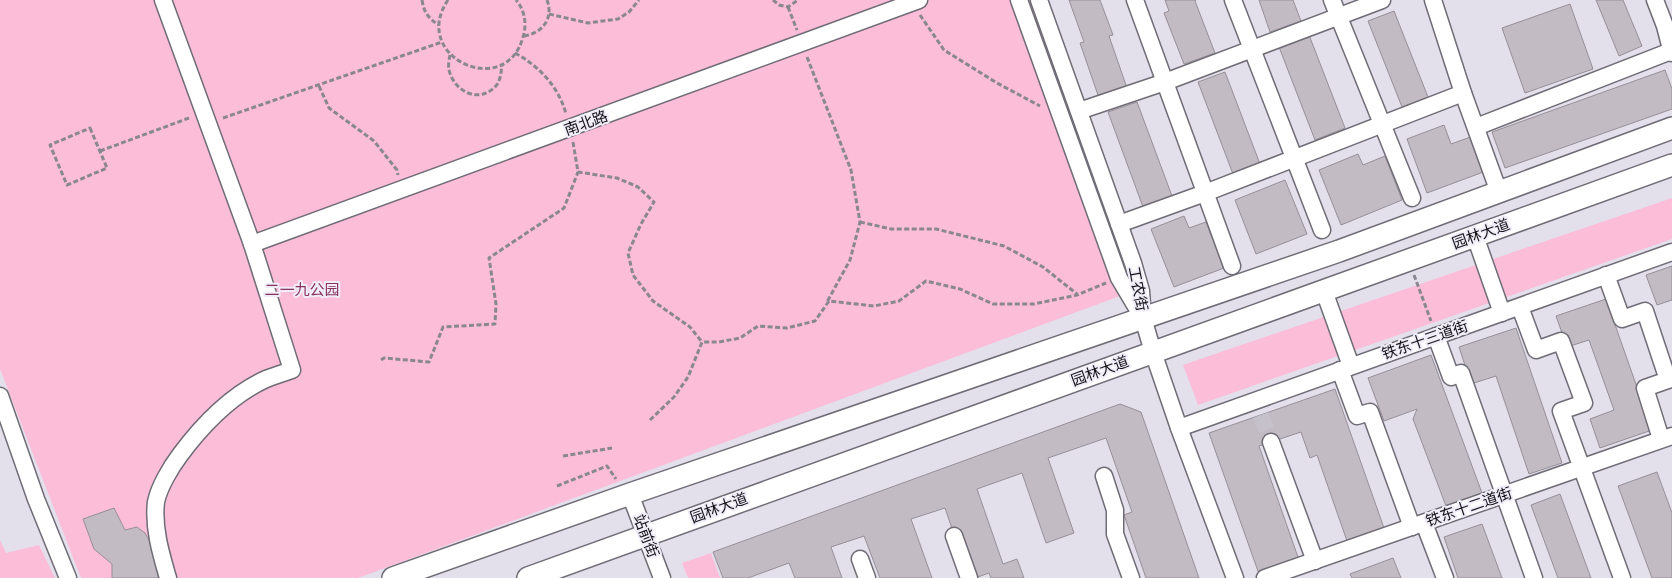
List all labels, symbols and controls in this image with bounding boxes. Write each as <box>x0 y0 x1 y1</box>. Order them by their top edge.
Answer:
street label: 南北路 <box>561 106 611 140</box>
street label: 园林大道 <box>1449 214 1513 254</box>
street label: 工农街 <box>1124 265 1152 313</box>
park label: 二一九公园 <box>264 280 340 300</box>
street label: 铁东十三道街 <box>1379 316 1471 364</box>
street label: 园林大道 <box>1068 351 1132 391</box>
street label: 铁东十二道街 <box>1423 483 1515 531</box>
street label: 园林大道 <box>687 488 751 528</box>
street label: 站前街 <box>629 511 663 561</box>

